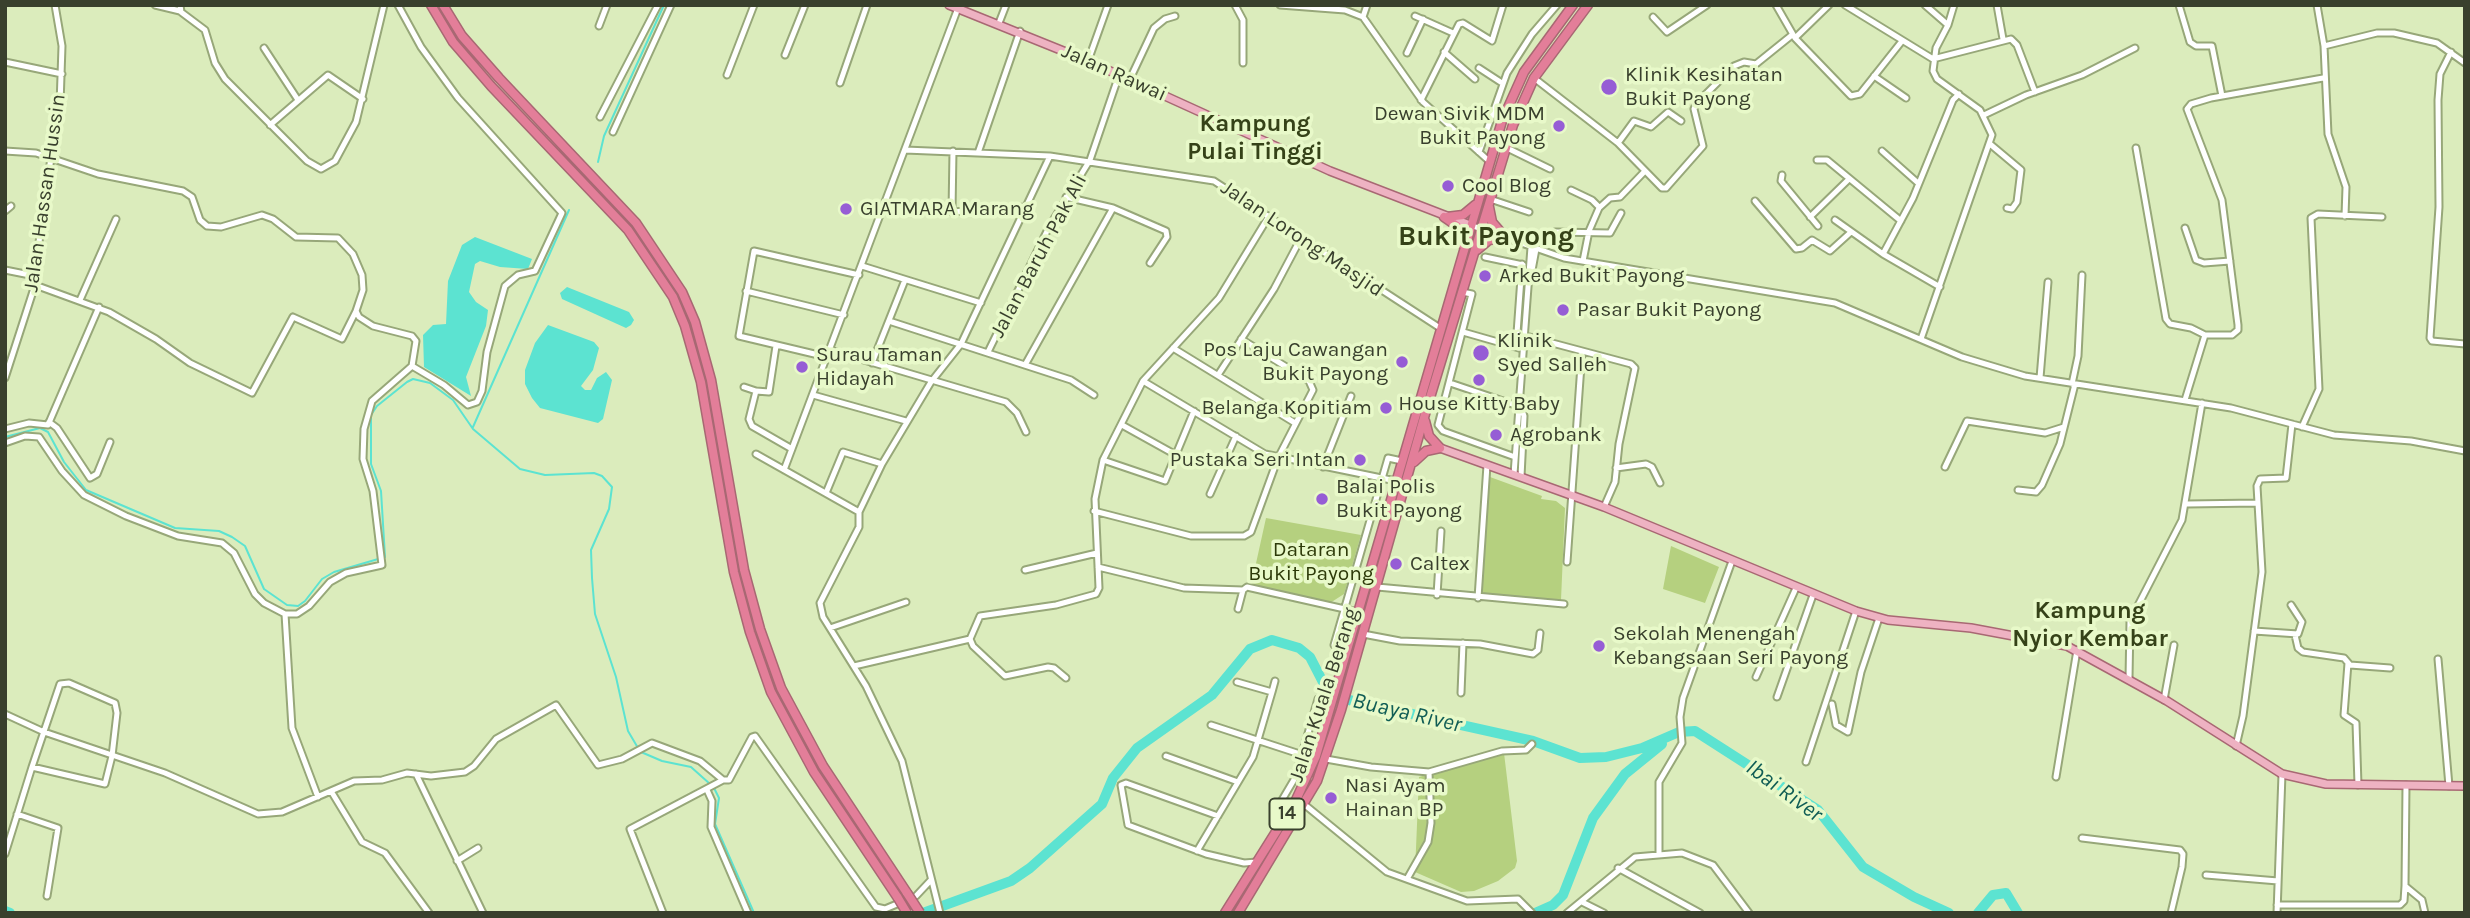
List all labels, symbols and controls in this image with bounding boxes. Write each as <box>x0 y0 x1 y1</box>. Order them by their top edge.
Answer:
street label: Jalan Rawai <box>1057 39 1171 107</box>
place label: Klinik Kesihatan Bukit Payong <box>1625 62 1783 112</box>
marker: Klinik Kesihatan Bukit Payong <box>1599 77 1619 97</box>
street label: Jalan Hassan Hussin <box>19 92 71 294</box>
place label: Dewan Sivik MDM Bukit Payong <box>1374 101 1545 151</box>
district label: Kampung Pulai Tinggi <box>1187 110 1323 166</box>
marker: Dewan Sivik MDM Bukit Payong <box>1551 118 1567 134</box>
street label: Jalan Baruh Pak Ali <box>985 170 1093 342</box>
place label: Cool Blog <box>1462 173 1551 199</box>
street label: Jalan Lorong Masjid <box>1216 175 1388 303</box>
marker: Cool Blog <box>1440 178 1456 194</box>
place label: GIATMARA Marang <box>860 196 1034 222</box>
marker: GIATMARA Marang <box>838 201 854 217</box>
district label: Bukit Payong <box>1398 220 1574 254</box>
place label: Arked Bukit Payong <box>1499 263 1684 289</box>
marker: Arked Bukit Payong <box>1477 268 1493 284</box>
place label: Pasar Bukit Payong <box>1577 297 1761 323</box>
marker: Pasar Bukit Payong <box>1555 302 1571 318</box>
place label: Klinik Syed Salleh <box>1497 328 1607 378</box>
place label: Pos Laju Cawangan Bukit Payong <box>1203 337 1388 387</box>
place label: Surau Taman Hidayah <box>816 342 942 392</box>
marker: Klinik Syed Salleh <box>1471 343 1491 363</box>
marker: Pos Laju Cawangan Bukit Payong <box>1394 354 1410 370</box>
marker: Surau Taman Hidayah <box>794 359 810 375</box>
marker: House Kitty Baby <box>1471 372 1487 388</box>
place label: House Kitty Baby <box>1398 391 1560 417</box>
place label: Belanga Kopitiam <box>1202 395 1372 421</box>
marker: Belanga Kopitiam <box>1378 400 1394 416</box>
place label: Agrobank <box>1510 422 1601 448</box>
marker: Agrobank <box>1488 427 1504 443</box>
place label: Pustaka Seri Intan <box>1170 447 1346 473</box>
marker: Pustaka Seri Intan <box>1352 452 1368 468</box>
place label: Balai Polis Bukit Payong <box>1336 474 1462 524</box>
marker: Balai Polis Bukit Payong <box>1314 491 1330 507</box>
park label: Dataran Bukit Payong <box>1248 537 1374 587</box>
place label: Caltex <box>1410 551 1470 577</box>
marker: Caltex <box>1388 556 1404 572</box>
district label: Kampung Nyior Kembar <box>2012 597 2168 653</box>
street label: Jalan Kuala Berang <box>1284 605 1364 785</box>
place label: Sekolah Menengah Kebangsaan Seri Payong <box>1613 621 1848 671</box>
marker: Sekolah Menengah Kebangsaan Seri Payong <box>1591 638 1607 654</box>
water label: Buaya River <box>1350 687 1464 739</box>
water label: Ibai River <box>1740 754 1828 828</box>
place label: Nasi Ayam Hainan BP <box>1345 773 1446 823</box>
marker: Nasi Ayam Hainan BP <box>1323 790 1339 806</box>
road number: 14 <box>1270 799 1304 830</box>

